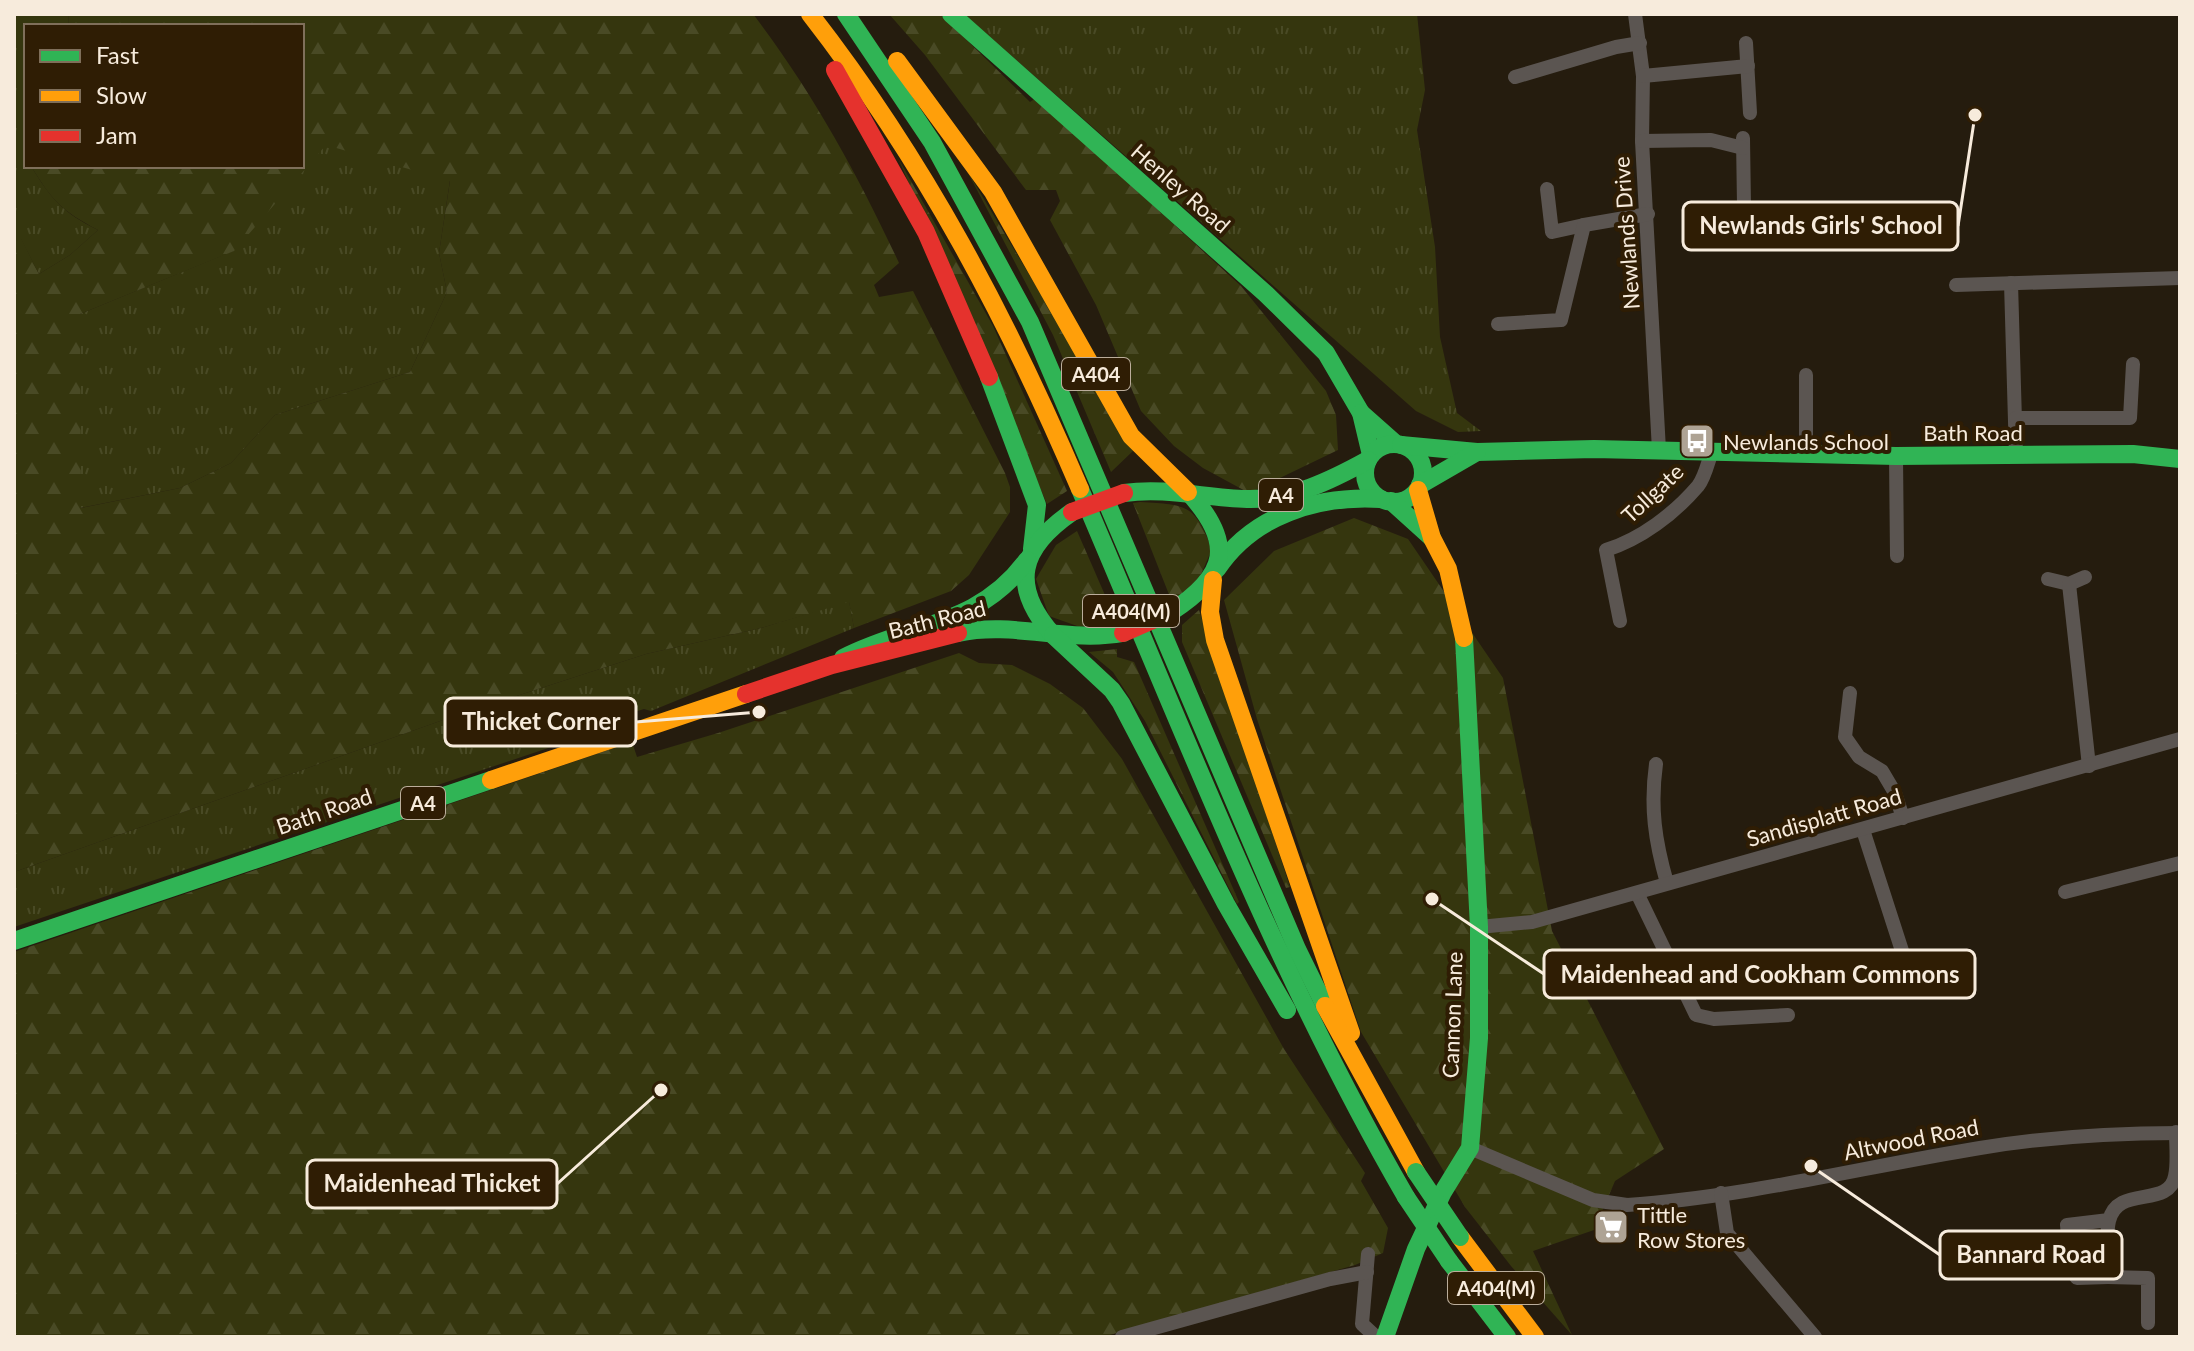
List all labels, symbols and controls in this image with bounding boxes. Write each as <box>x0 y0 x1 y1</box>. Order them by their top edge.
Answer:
legend <box>24 24 304 168</box>
text: Fast <box>96 40 139 69</box>
text: Slow <box>96 80 147 109</box>
text: Jam <box>96 120 137 149</box>
street label: Henley Road <box>1126 138 1236 238</box>
street label: Newlands Drive <box>1607 155 1645 311</box>
callout: Newlands Girls' School <box>1683 202 1958 250</box>
text: Newlands Girls' School <box>1699 210 1943 239</box>
road number: A404 <box>1062 358 1130 390</box>
street label: Bath Road <box>1923 419 2023 446</box>
bus stop icon: Newlands School <box>1678 422 1716 460</box>
place label: Newlands School <box>1723 428 1889 455</box>
street label: Tollgate <box>1615 458 1689 528</box>
road number: A4 <box>1259 479 1303 511</box>
street label: Bath Road <box>885 594 989 644</box>
road number: A404(M) <box>1083 595 1179 627</box>
callout: Thicket Corner <box>445 698 636 746</box>
text: Thicket Corner <box>462 706 620 735</box>
street label: Bath Road <box>273 782 375 840</box>
street label: Sandisplatt Road <box>1743 782 1905 852</box>
road number: A4 <box>401 787 445 819</box>
callout: Maidenhead and Cookham Commons <box>1544 950 1975 998</box>
street label: Cannon Lane <box>1436 951 1468 1079</box>
text: Maidenhead and Cookham Commons <box>1561 959 1959 988</box>
street label: Altwood Road <box>1841 1113 1981 1165</box>
callout: Maidenhead Thicket <box>307 1160 557 1208</box>
text: Maidenhead Thicket <box>323 1168 541 1197</box>
place label: Tittle Row Stores <box>1637 1201 1745 1253</box>
supermarket icon: Tittle Row Stores <box>1592 1208 1630 1246</box>
callout: Bannard Road <box>1940 1231 2122 1279</box>
text: Bannard Road <box>1956 1239 2106 1268</box>
road number: A404(M) <box>1448 1272 1544 1304</box>

